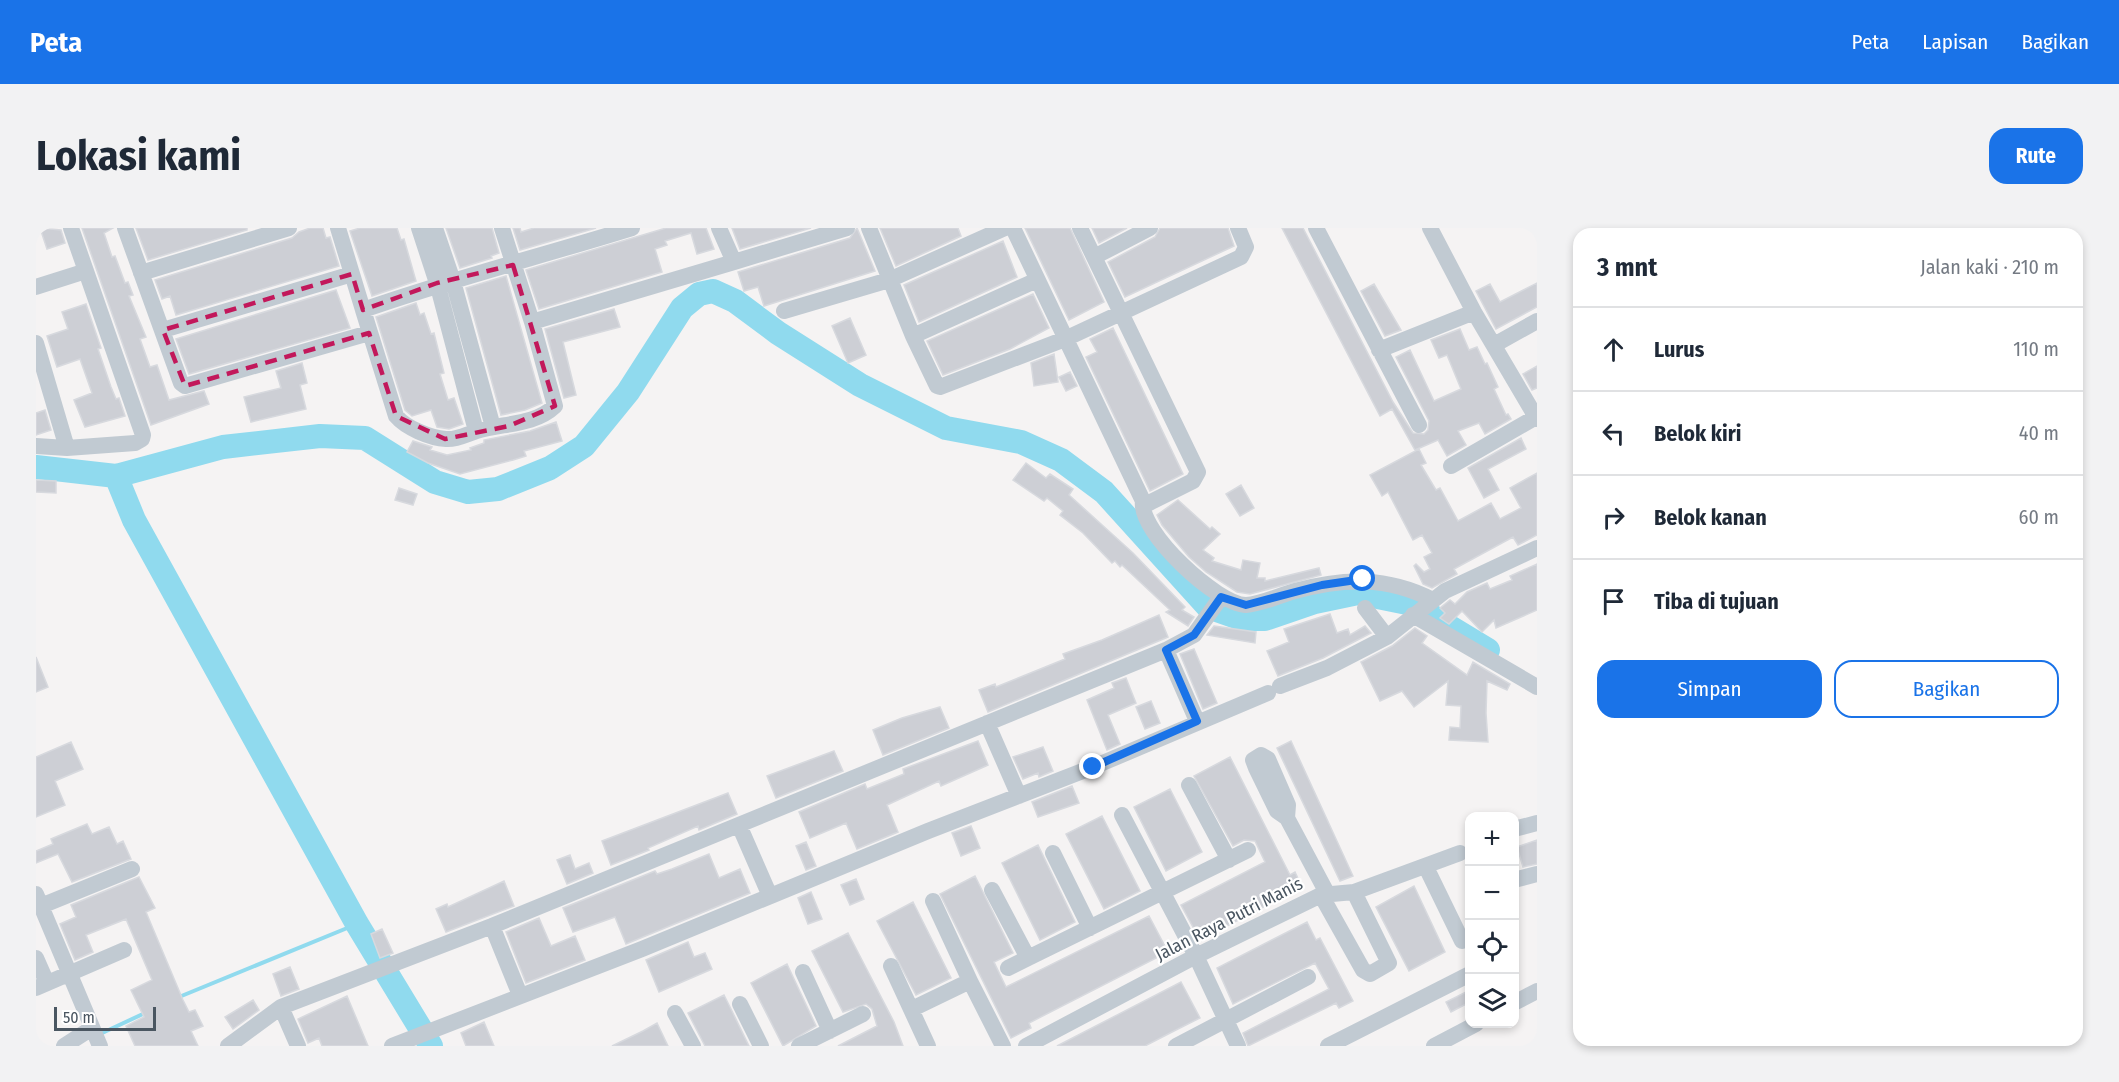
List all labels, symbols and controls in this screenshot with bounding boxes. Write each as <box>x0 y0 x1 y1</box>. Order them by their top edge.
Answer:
text: Peta <box>30 26 82 59</box>
text: Peta <box>1852 29 1889 55</box>
text: Lapisan <box>1922 29 1988 55</box>
text: Bagikan <box>2021 29 2089 55</box>
button: Rute <box>1989 128 2083 184</box>
text: Lokasi kami <box>36 131 241 181</box>
text: 3 mnt <box>1597 252 1657 283</box>
text: Jalan kaki · 210 m <box>1920 255 2059 279</box>
icon: ahead <box>1597 333 1630 366</box>
text: Lurus <box>1654 336 1704 363</box>
text: 110 m <box>2013 337 2059 361</box>
icon: left <box>1597 417 1630 450</box>
text: Belok kiri <box>1654 420 1742 447</box>
text: 40 m <box>2019 421 2059 445</box>
icon: right <box>1597 501 1630 534</box>
text: Belok kanan <box>1654 504 1767 531</box>
text: 60 m <box>2019 505 2059 529</box>
route start <box>1349 565 1375 591</box>
icon: arrive <box>1597 585 1630 618</box>
text: Tiba di tujuan <box>1654 588 1779 615</box>
button: Simpan <box>1597 660 1822 718</box>
button: Bagikan <box>1834 660 2059 718</box>
route end <box>1079 753 1105 779</box>
map controls <box>1465 812 1519 1028</box>
button: + <box>1465 812 1519 866</box>
button: − <box>1465 866 1519 920</box>
street label: Jalan Raya Putri Manis <box>1152 872 1307 966</box>
button: locate <box>1465 920 1519 974</box>
button: layers <box>1465 974 1519 1028</box>
scale bar <box>54 1004 156 1032</box>
text: 50 m <box>63 1008 95 1027</box>

